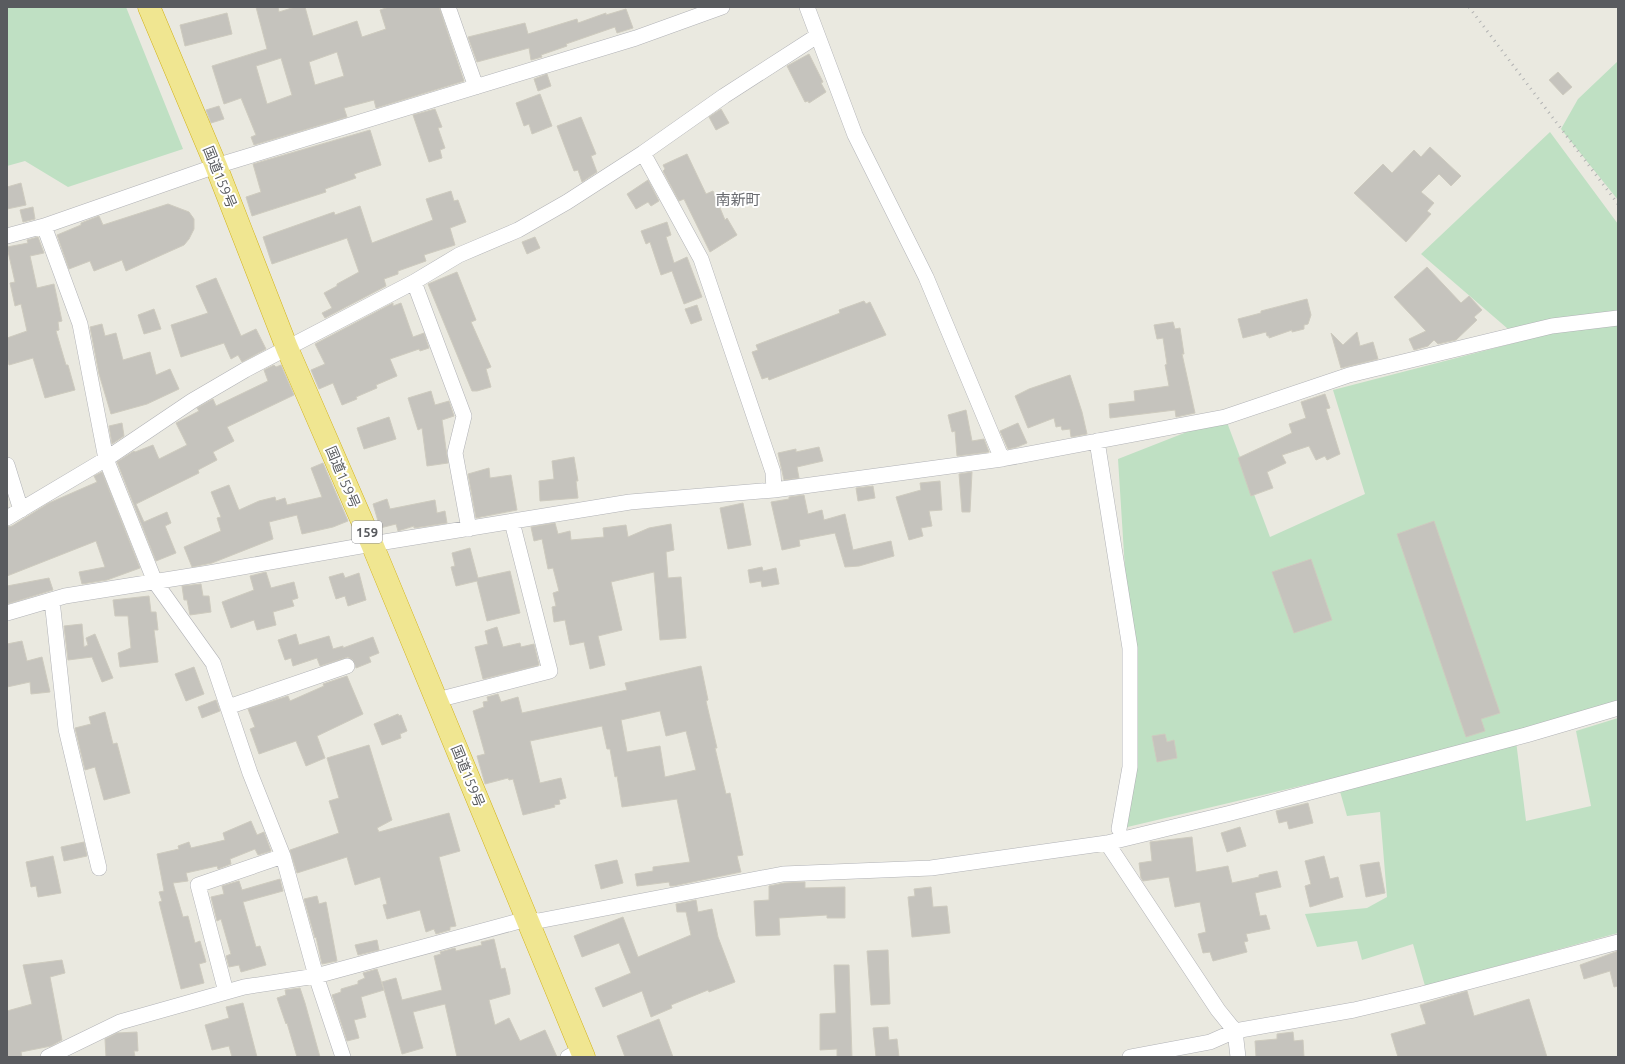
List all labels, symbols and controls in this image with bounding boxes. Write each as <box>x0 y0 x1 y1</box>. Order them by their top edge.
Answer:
street label: 国道159号 <box>200 144 240 210</box>
district label: 南新町 <box>715 191 761 208</box>
street label: 国道159号 <box>323 444 363 510</box>
road number: 159 <box>352 521 382 543</box>
street label: 国道159号 <box>448 743 488 809</box>

